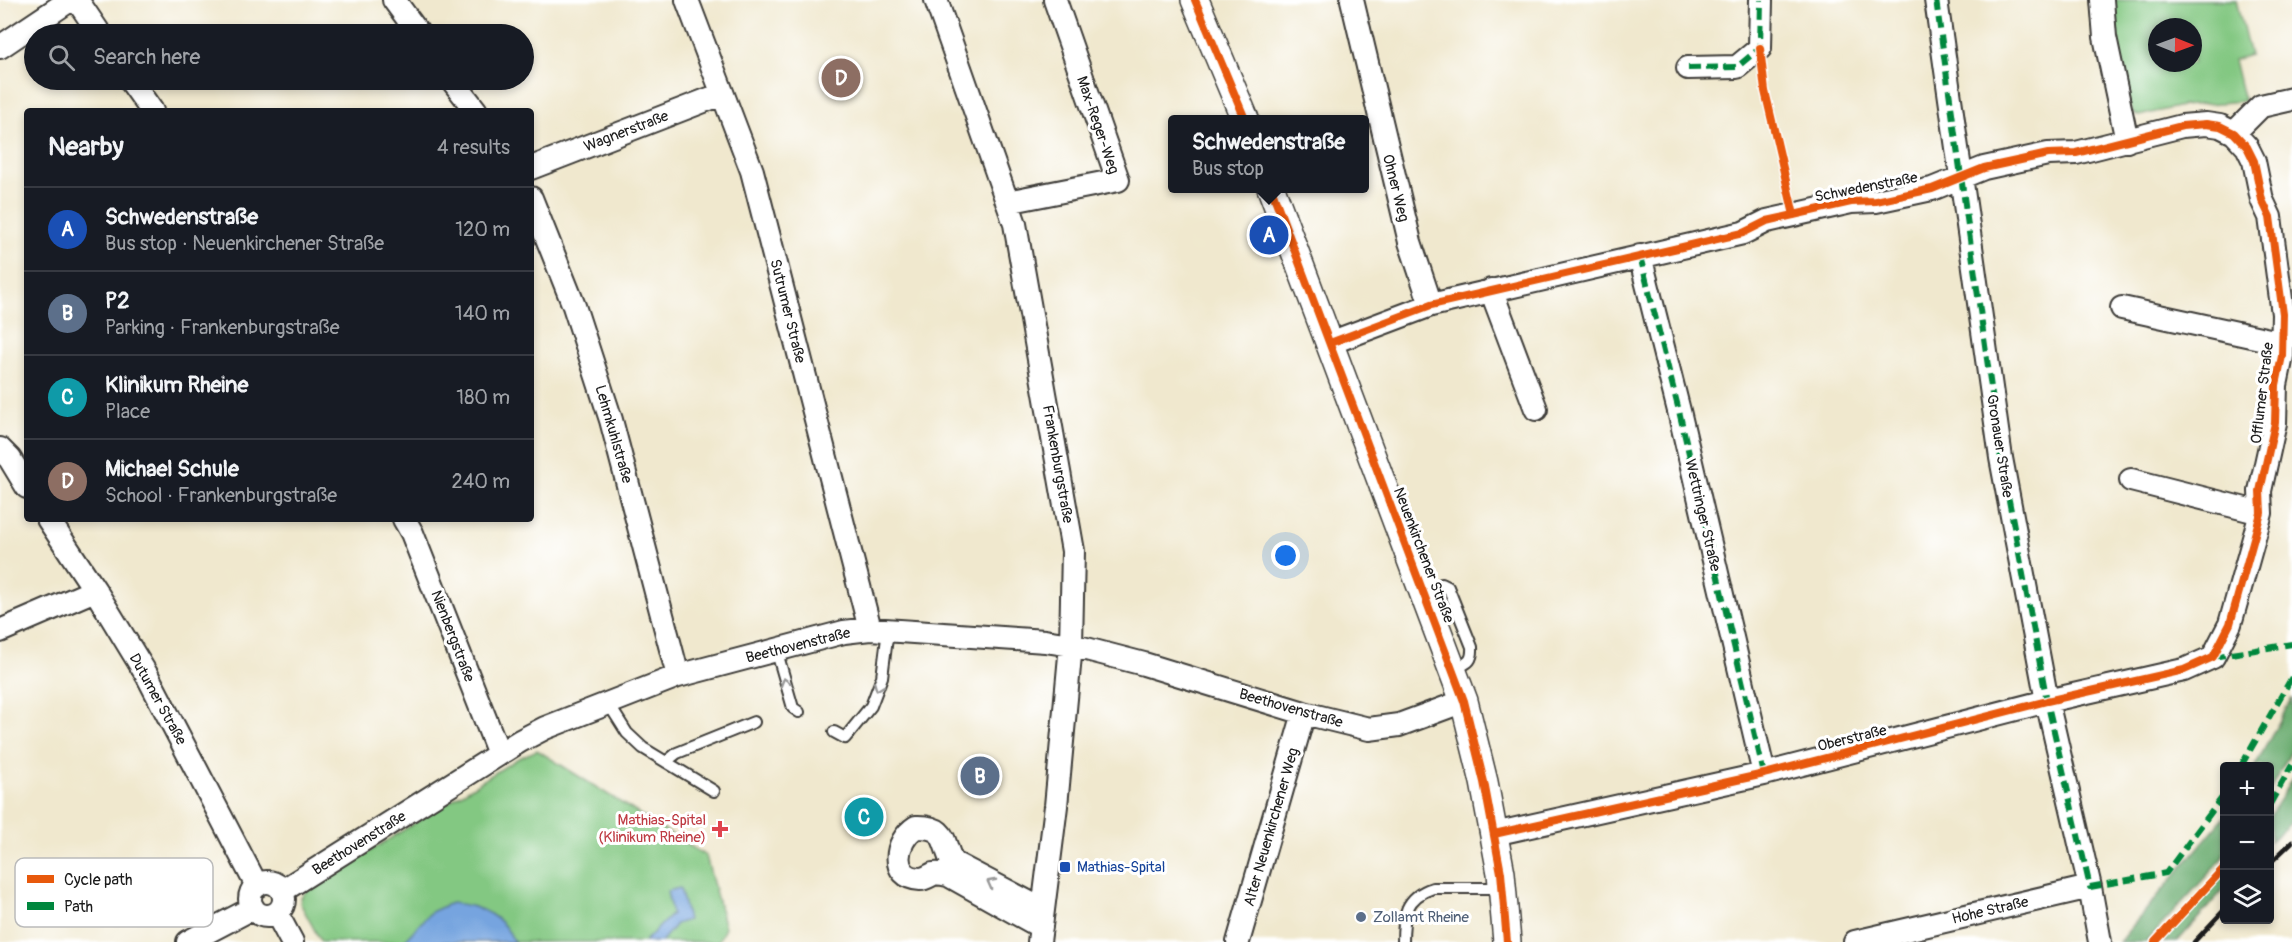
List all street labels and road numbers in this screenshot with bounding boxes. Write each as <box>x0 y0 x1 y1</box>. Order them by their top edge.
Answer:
street label: Max-Reger-Weg <box>1072 74 1123 177</box>
street label: Wagnerstraße <box>581 106 672 156</box>
street label: Ohner Weg <box>1378 152 1413 224</box>
street label: Schwedenstraße <box>1813 168 1920 207</box>
street label: Sutrumer Straße <box>765 257 810 366</box>
street label: Offlumer Straße <box>2247 341 2278 445</box>
street label: Lehmkuhlstraße <box>590 383 637 486</box>
street label: Gronauer Straße <box>1982 393 2017 500</box>
street label: Frankenburgstraße <box>1038 403 1077 525</box>
street label: Wettringer Straße <box>1680 457 1725 574</box>
street label: Neuenkirchener Straße <box>1389 485 1458 626</box>
street label: Nienbergstraße <box>426 588 479 685</box>
street label: Beethovenstraße <box>744 623 853 668</box>
street label: Dutumer Straße <box>125 650 191 749</box>
street label: Beethovenstraße <box>1237 685 1346 733</box>
street label: Oberstraße <box>1816 721 1889 756</box>
street label: Alter Neuenkirchener Weg <box>1240 746 1303 909</box>
street label: Beethovenstraße <box>309 807 410 880</box>
street label: Hohe Straße <box>1950 892 2031 929</box>

